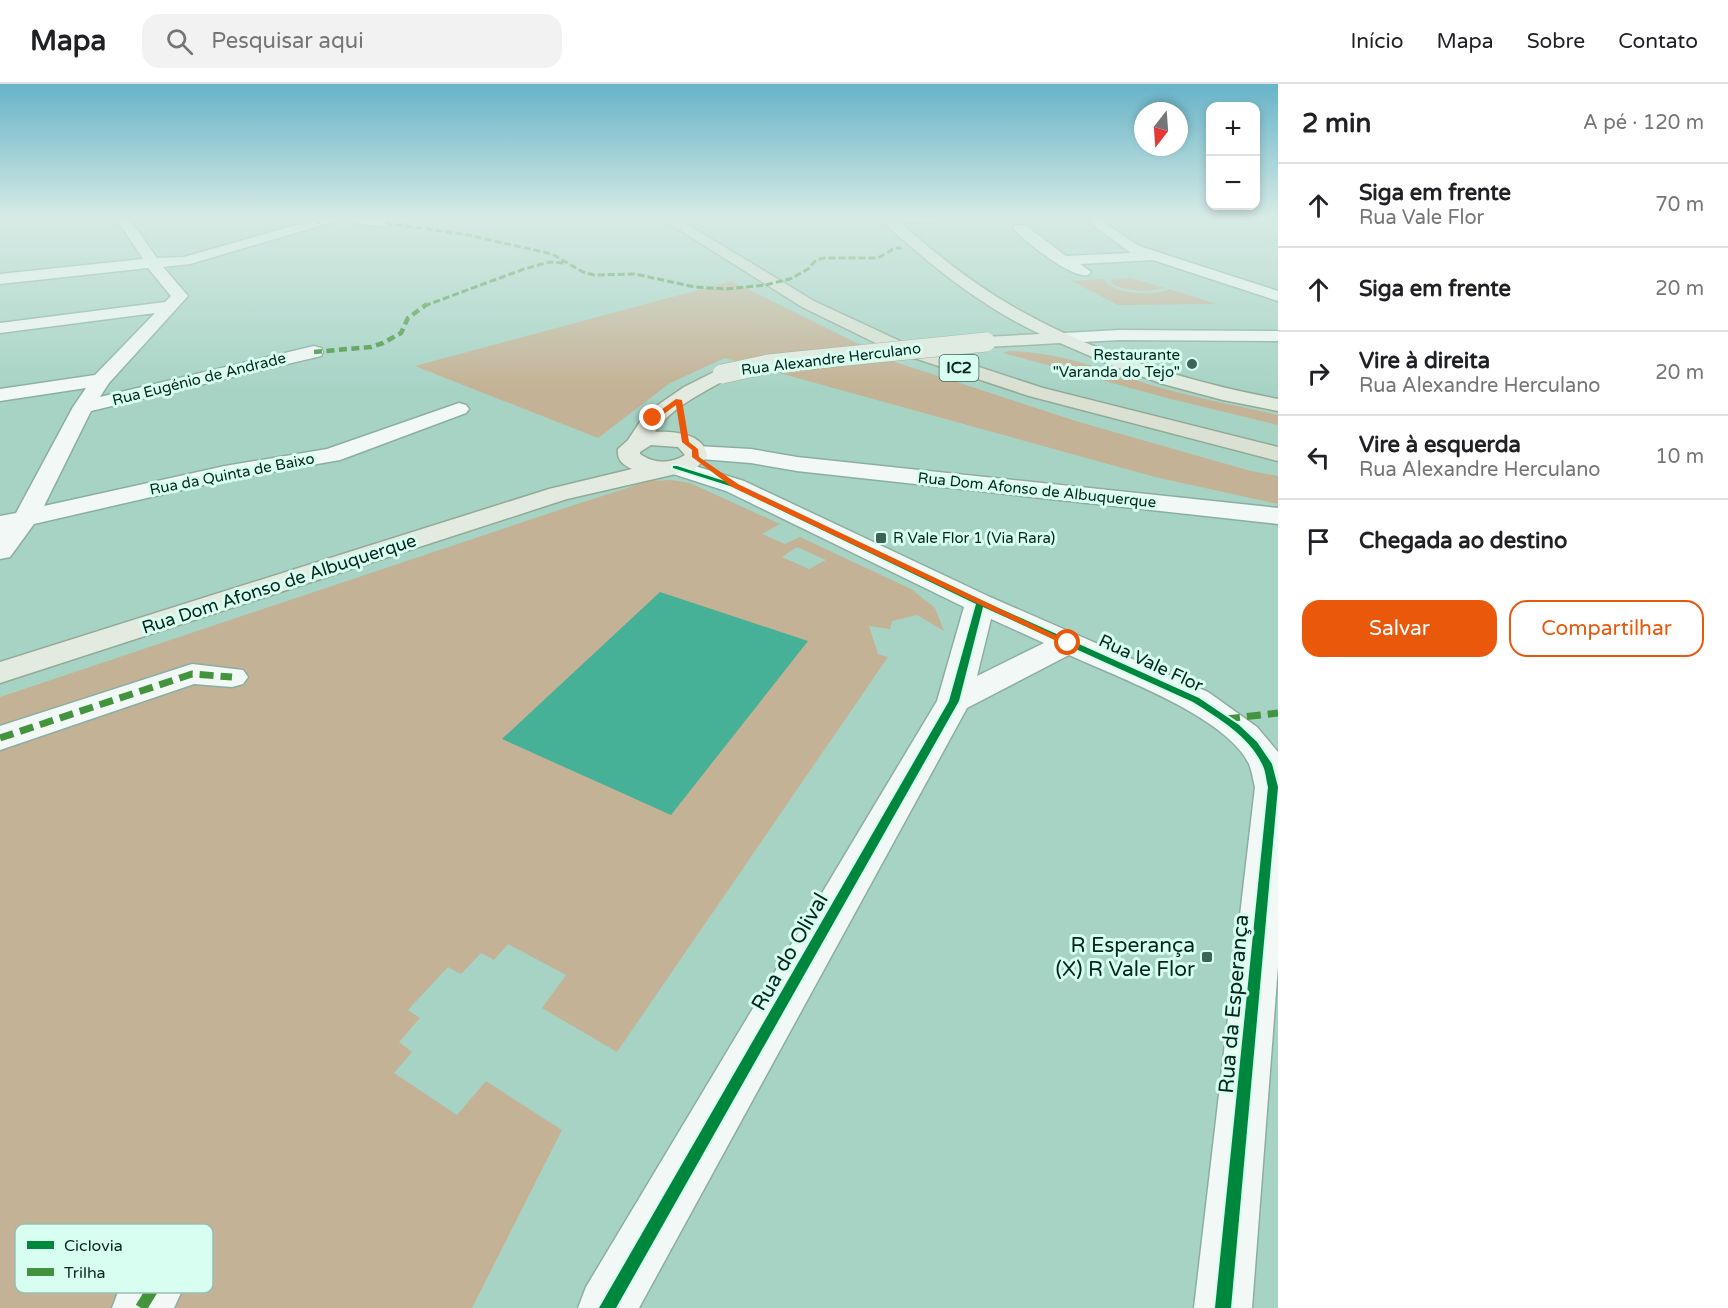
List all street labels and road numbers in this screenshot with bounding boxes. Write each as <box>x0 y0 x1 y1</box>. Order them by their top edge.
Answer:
street label: Rua Alexandre Herculano <box>740 339 922 379</box>
street label: Rua Eugénio de Andrade <box>110 349 288 409</box>
road number: IC2 <box>940 355 978 381</box>
street label: Rua da Quinta de Baixo <box>148 449 316 499</box>
street label: Rua Dom Afonso de Albuquerque <box>917 469 1157 511</box>
street label: Rua Dom Afonso de Albuquerque <box>139 529 419 639</box>
street label: Rua Vale Flor <box>1095 629 1207 697</box>
street label: Rua do Olival <box>746 889 834 1015</box>
street label: Rua da Esperança <box>1214 913 1254 1095</box>

